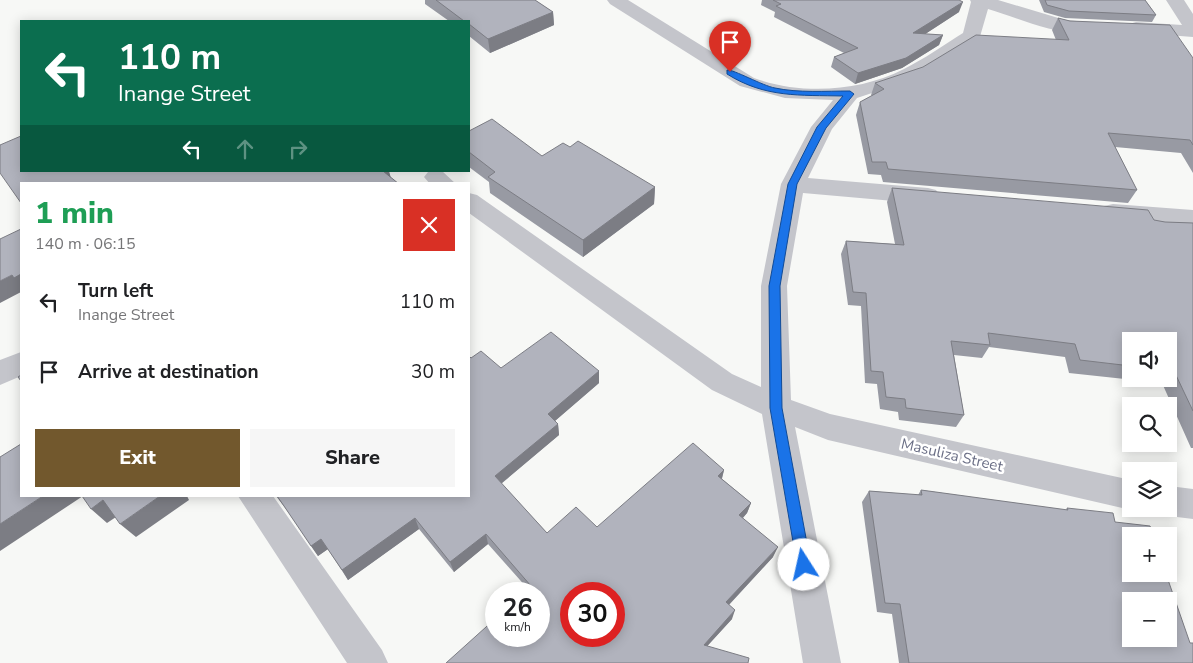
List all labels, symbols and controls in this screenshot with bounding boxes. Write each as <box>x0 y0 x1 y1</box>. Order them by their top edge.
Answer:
pin <box>709 21 751 72</box>
icon: arrive <box>716 28 744 56</box>
text: 110 m <box>118 34 221 81</box>
icon: left <box>35 40 100 105</box>
text: Inange Street <box>118 79 251 109</box>
icon: left <box>178 135 206 163</box>
icon: ahead <box>231 135 259 163</box>
icon: right <box>284 135 312 163</box>
text: 1 min <box>35 193 114 234</box>
button: close <box>403 199 455 251</box>
text: 140 m · 06:15 <box>35 233 136 255</box>
text: Turn left <box>78 278 153 304</box>
icon: left <box>35 288 63 316</box>
text: 110 m <box>400 289 455 315</box>
text: Inange Street <box>78 304 174 326</box>
map controls <box>1122 332 1177 647</box>
button: sound <box>1122 332 1177 387</box>
icon: arrive <box>35 358 63 386</box>
text: Arrive at destination <box>78 359 259 385</box>
text: 30 m <box>411 359 455 385</box>
button: search <box>1122 397 1177 452</box>
button: Exit <box>35 429 240 487</box>
button: Share <box>250 429 455 487</box>
street label: Masuliza Street <box>899 434 1006 477</box>
button: layers <box>1122 462 1177 517</box>
button: + <box>1122 527 1177 582</box>
position arrow <box>777 538 829 590</box>
speed limit sign: 30 <box>560 582 625 647</box>
text: 26 <box>502 591 533 625</box>
button: − <box>1122 592 1177 647</box>
text: km/h <box>504 619 531 635</box>

